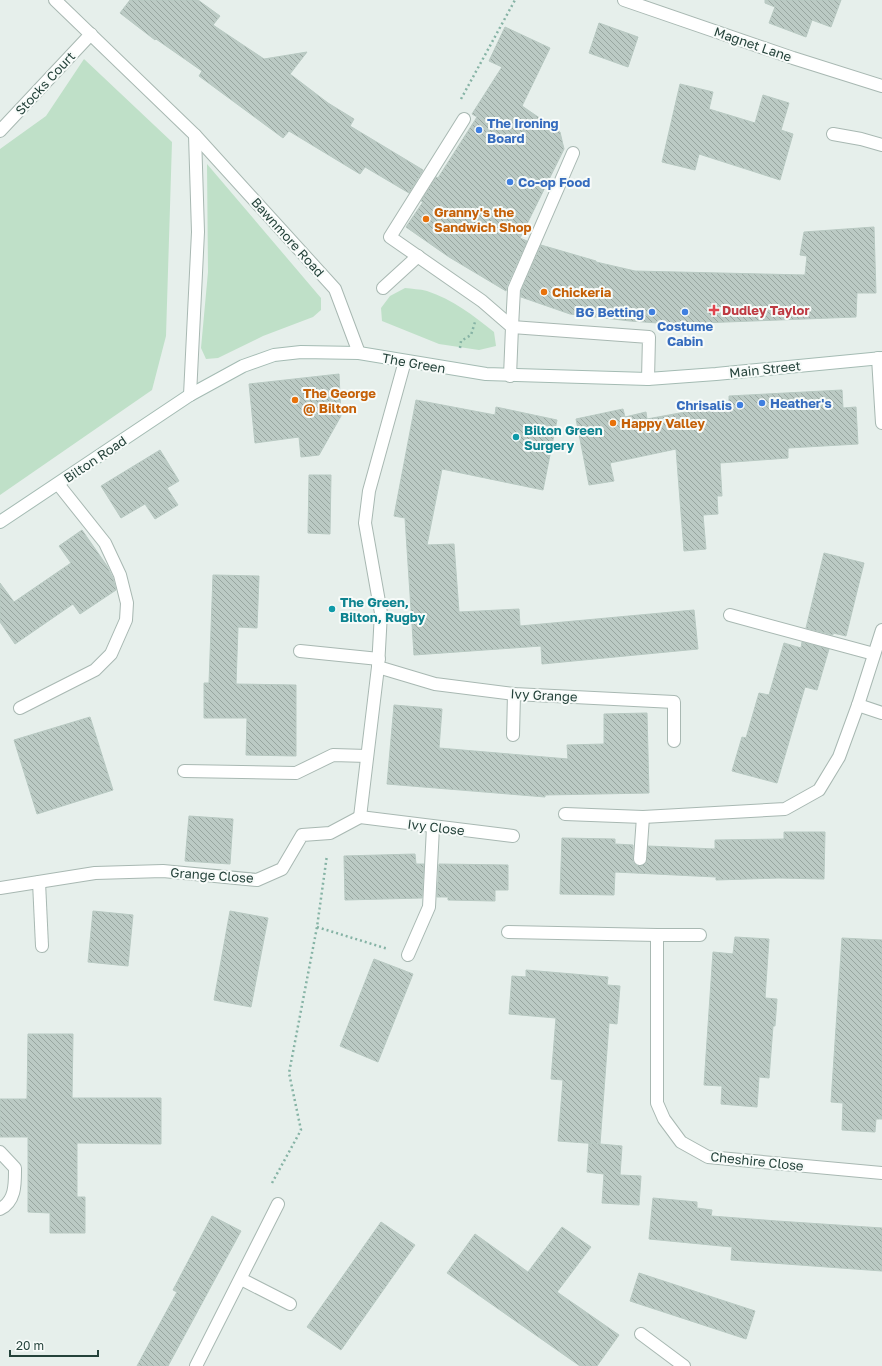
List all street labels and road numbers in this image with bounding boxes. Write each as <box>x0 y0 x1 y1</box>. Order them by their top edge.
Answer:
street label: Magnet Lane <box>712 23 794 65</box>
street label: Stocks Court <box>12 48 78 118</box>
street label: Bawnmore Road <box>248 194 328 280</box>
street label: The Green <box>381 350 447 376</box>
street label: Main Street <box>728 357 802 381</box>
street label: Bilton Road <box>61 432 129 486</box>
street label: Ivy Grange <box>510 685 578 705</box>
street label: Ivy Close <box>407 816 465 838</box>
street label: Grange Close <box>170 864 254 886</box>
street label: Cheshire Close <box>710 1148 804 1174</box>

